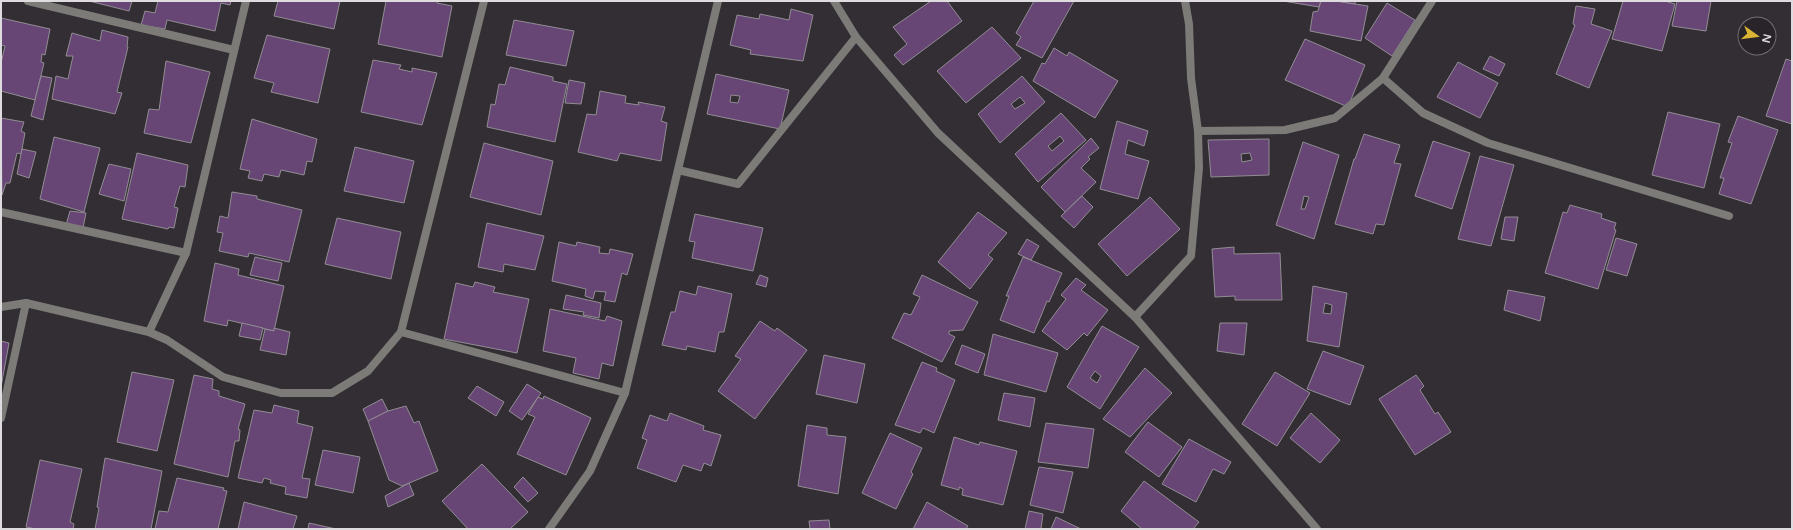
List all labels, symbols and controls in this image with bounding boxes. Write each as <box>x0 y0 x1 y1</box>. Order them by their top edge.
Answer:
north arrow <box>1737 16 1777 56</box>
text: N <box>1759 32 1774 44</box>

